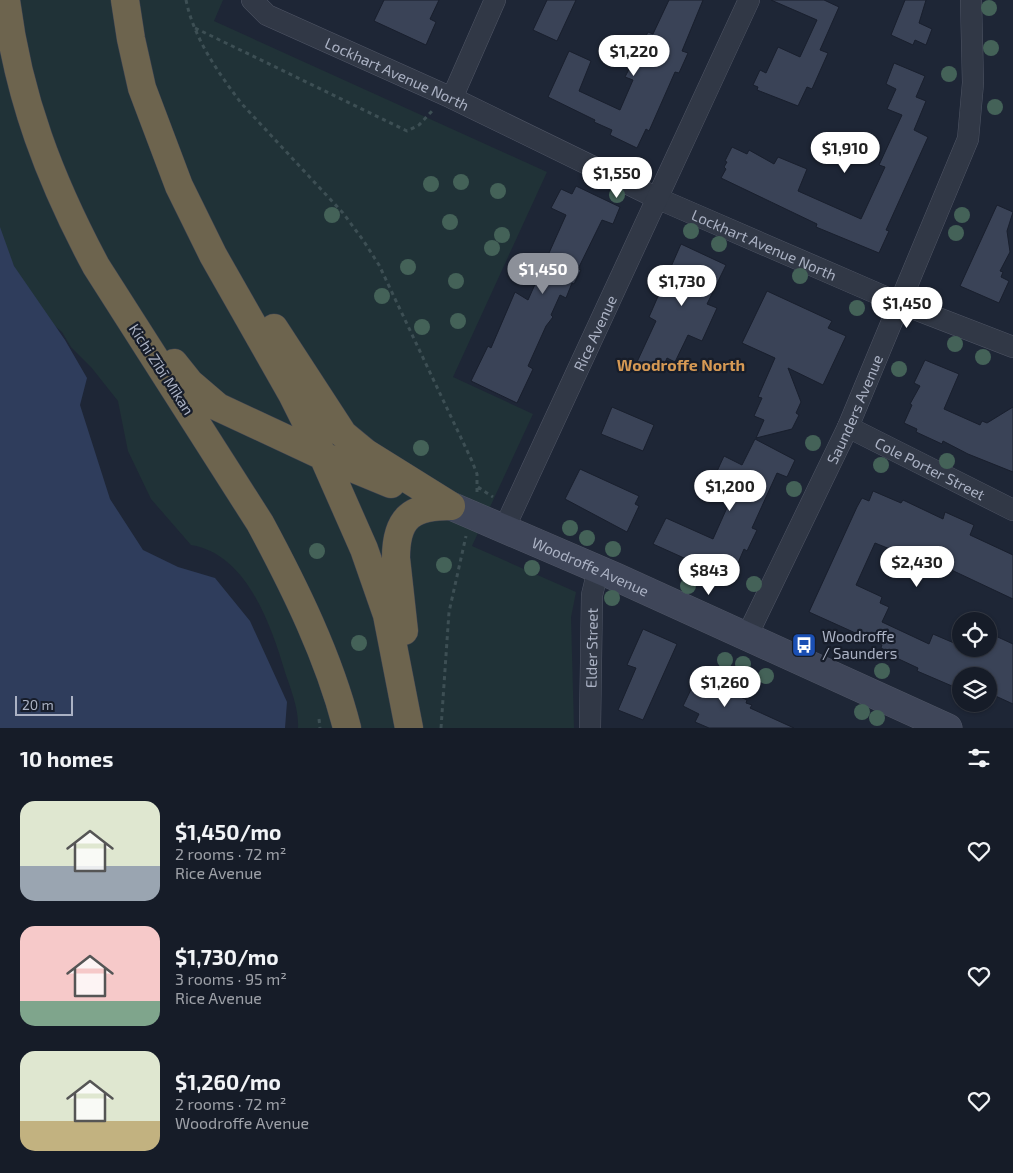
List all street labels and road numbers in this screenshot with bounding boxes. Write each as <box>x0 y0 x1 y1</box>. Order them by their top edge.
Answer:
street label: Lockhart Avenue North <box>322 33 472 114</box>
street label: Lockhart Avenue North <box>689 205 839 284</box>
street label: Rice Avenue <box>569 292 620 374</box>
street label: Kichi Zībī Mīkan <box>126 320 198 418</box>
street label: Saunders Avenue <box>823 352 886 467</box>
street label: Cole Porter Street <box>872 433 988 504</box>
street label: Woodroffe Avenue <box>529 533 652 600</box>
street label: Elder Street <box>582 607 601 688</box>

